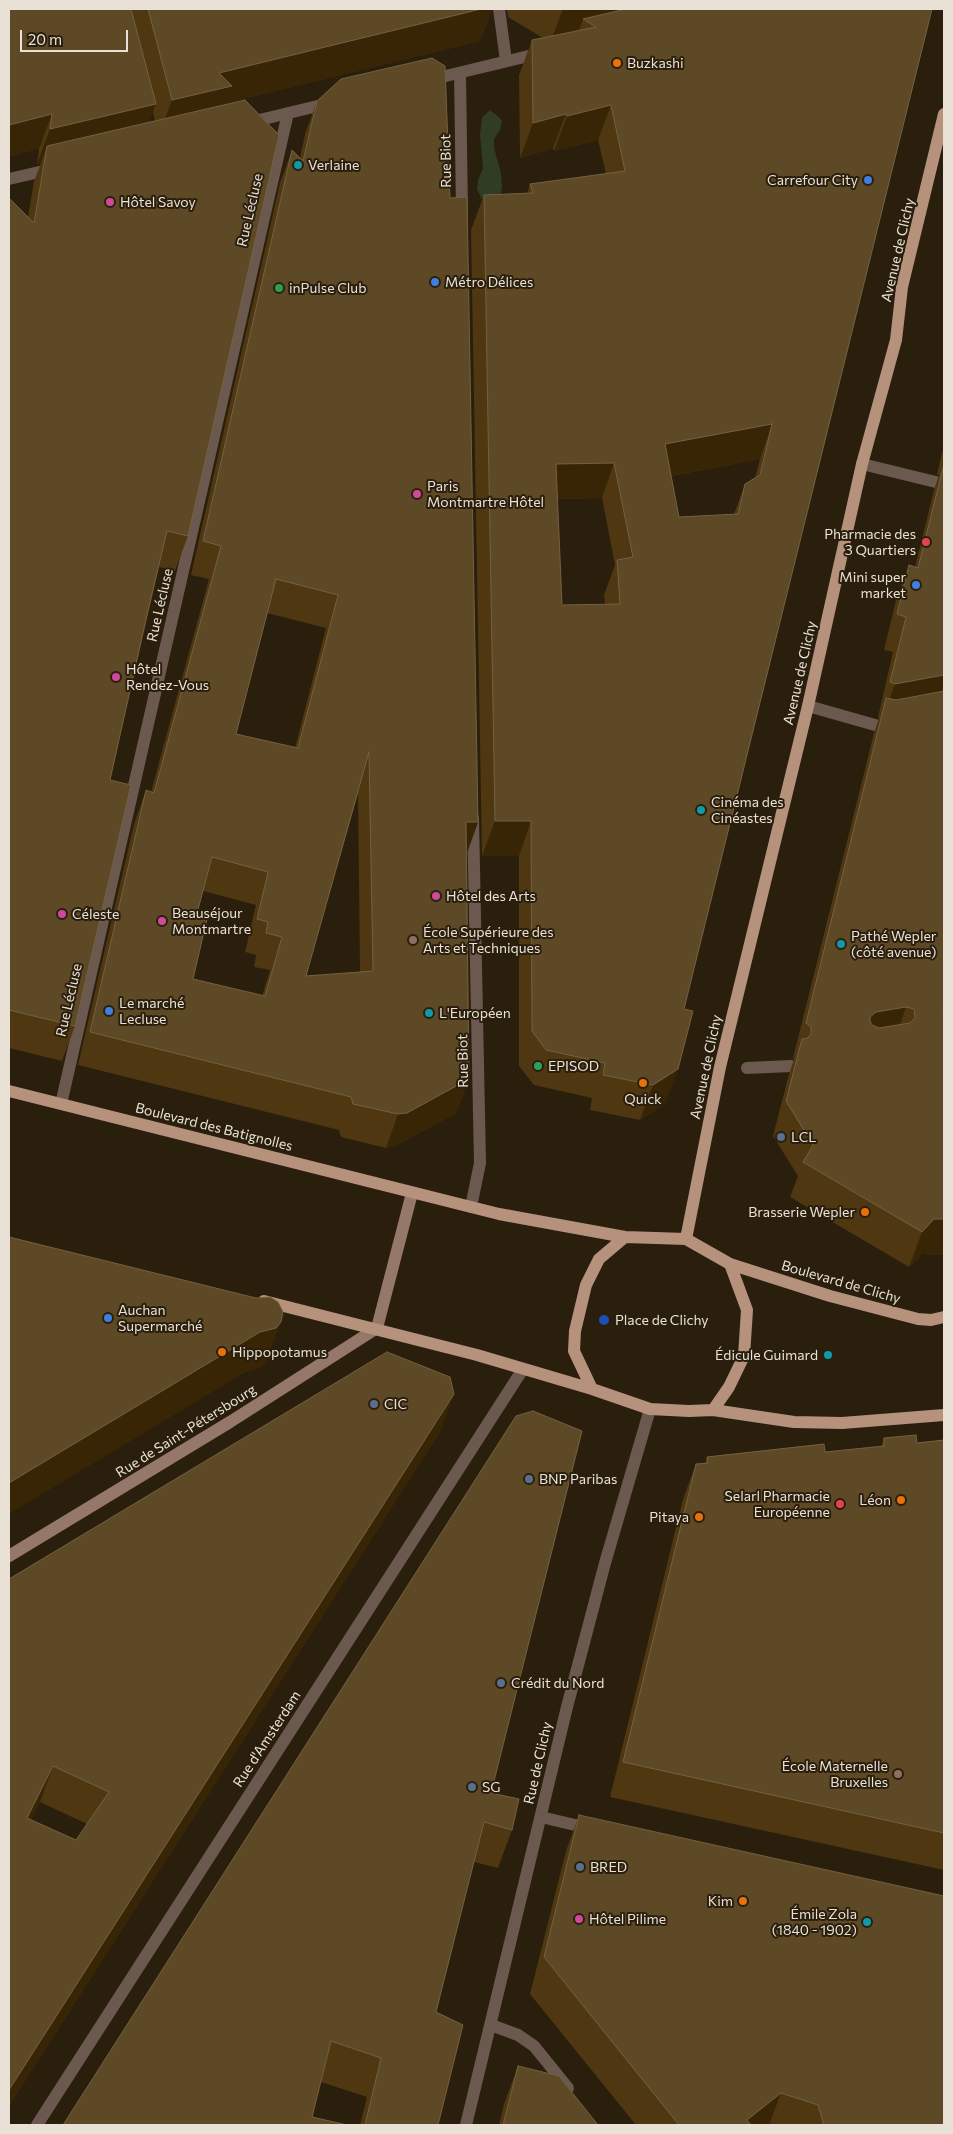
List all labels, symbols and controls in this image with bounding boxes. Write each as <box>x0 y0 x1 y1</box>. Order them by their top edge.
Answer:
scale bar <box>22 20 130 52</box>
text: 20 m <box>28 30 62 48</box>
place label: Buzkashi <box>627 55 684 71</box>
marker: Buzkashi <box>611 57 623 69</box>
street label: Rue Biot <box>437 134 455 188</box>
place label: Verlaine <box>308 157 359 173</box>
marker: Verlaine <box>292 159 304 171</box>
street label: Rue Lécluse <box>233 172 267 248</box>
place label: Carrefour City <box>767 172 858 188</box>
marker: Carrefour City <box>862 174 874 186</box>
place label: Hôtel Savoy <box>120 194 196 210</box>
marker: Hôtel Savoy <box>104 196 116 208</box>
street label: Avenue de Clichy <box>878 196 918 304</box>
place label: Métro Délices <box>445 274 533 290</box>
marker: Métro Délices <box>429 276 441 288</box>
place label: inPulse Club <box>289 280 366 296</box>
marker: inPulse Club <box>273 282 285 294</box>
place label: Paris Montmartre Hôtel <box>427 478 544 511</box>
marker: Paris Montmartre Hôtel <box>411 488 423 500</box>
place label: Pharmacie des 3 Quartiers <box>824 526 916 558</box>
marker: Pharmacie des 3 Quartiers <box>920 536 932 548</box>
street label: Rue Lécluse <box>143 567 177 643</box>
place label: Mini super market <box>839 569 906 602</box>
marker: Mini super market <box>910 579 922 591</box>
street label: Avenue de Clichy <box>780 619 820 727</box>
place label: Hôtel Rendez-Vous <box>126 661 209 694</box>
marker: Hôtel Rendez-Vous <box>110 671 122 683</box>
place label: Cinéma des Cinéastes <box>711 794 784 826</box>
marker: Cinéma des Cinéastes <box>695 804 707 816</box>
place label: Hôtel des Arts <box>446 888 536 904</box>
marker: Hôtel des Arts <box>430 890 442 902</box>
place label: Beauséjour Montmartre <box>172 905 251 938</box>
place label: Céleste <box>72 906 119 922</box>
marker: Céleste <box>56 908 68 920</box>
marker: Beauséjour Montmartre <box>156 915 168 927</box>
place label: École Supérieure des Arts et Techniques <box>423 924 554 956</box>
place label: Pathé Wepler (côté avenue) <box>851 928 936 960</box>
marker: École Supérieure des Arts et Techniques <box>407 934 419 946</box>
marker: Pathé Wepler (côté avenue) <box>835 938 847 950</box>
street label: Rue Lécluse <box>52 962 86 1038</box>
place label: Le marché Lecluse <box>119 995 184 1028</box>
marker: Le marché Lecluse <box>103 1005 115 1017</box>
place label: L'Européen <box>439 1005 511 1021</box>
marker: L'Européen <box>423 1007 435 1019</box>
street label: Avenue de Clichy <box>687 1013 725 1121</box>
street label: Rue Biot <box>454 1034 472 1088</box>
place label: EPISOD <box>548 1058 599 1074</box>
marker: EPISOD <box>532 1060 544 1072</box>
marker: Quick <box>637 1077 649 1089</box>
place label: Quick <box>624 1091 662 1107</box>
street label: Boulevard des Batignolles <box>134 1099 294 1155</box>
place label: LCL <box>791 1129 816 1145</box>
marker: LCL <box>775 1131 787 1143</box>
place label: Brasserie Wepler <box>748 1204 855 1220</box>
marker: Brasserie Wepler <box>859 1206 871 1218</box>
street label: Boulevard de Clichy <box>779 1257 903 1307</box>
place label: Auchan Supermarché <box>118 1302 203 1334</box>
marker: Auchan Supermarché <box>102 1312 114 1324</box>
place label: Place de Clichy <box>615 1312 709 1328</box>
marker: Place de Clichy <box>597 1313 611 1327</box>
place label: Hippopotamus <box>232 1344 327 1360</box>
marker: Hippopotamus <box>216 1346 228 1358</box>
place label: Édicule Guimard <box>715 1347 818 1363</box>
marker: Édicule Guimard <box>822 1349 834 1361</box>
street label: Rue de Saint-Pétersbourg <box>113 1381 259 1481</box>
place label: CIC <box>384 1396 407 1412</box>
marker: CIC <box>368 1398 380 1410</box>
place label: BNP Paribas <box>539 1471 617 1487</box>
marker: BNP Paribas <box>523 1473 535 1485</box>
place label: Selarl Pharmacie Européenne <box>725 1488 830 1520</box>
place label: Léon <box>859 1492 891 1508</box>
marker: Léon <box>895 1494 907 1506</box>
marker: Selarl Pharmacie Européenne <box>834 1498 846 1510</box>
place label: Pitaya <box>649 1509 689 1525</box>
marker: Pitaya <box>693 1511 705 1523</box>
place label: Crédit du Nord <box>511 1675 604 1691</box>
marker: Crédit du Nord <box>495 1677 507 1689</box>
street label: Rue d'Amsterdam <box>230 1688 304 1790</box>
street label: Rue de Clichy <box>520 1720 556 1806</box>
place label: École Maternelle Bruxelles <box>782 1758 888 1790</box>
marker: École Maternelle Bruxelles <box>892 1768 904 1780</box>
place label: SG <box>482 1779 500 1795</box>
marker: SG <box>466 1781 478 1793</box>
place label: BRED <box>590 1859 627 1875</box>
marker: BRED <box>574 1861 586 1873</box>
place label: Kim <box>708 1893 733 1909</box>
marker: Kim <box>737 1895 749 1907</box>
place label: Émile Zola (1840 - 1902) <box>772 1906 857 1938</box>
place label: Hôtel Pilime <box>589 1911 666 1927</box>
marker: Hôtel Pilime <box>573 1913 585 1925</box>
marker: Émile Zola (1840 - 1902) <box>861 1916 873 1928</box>

